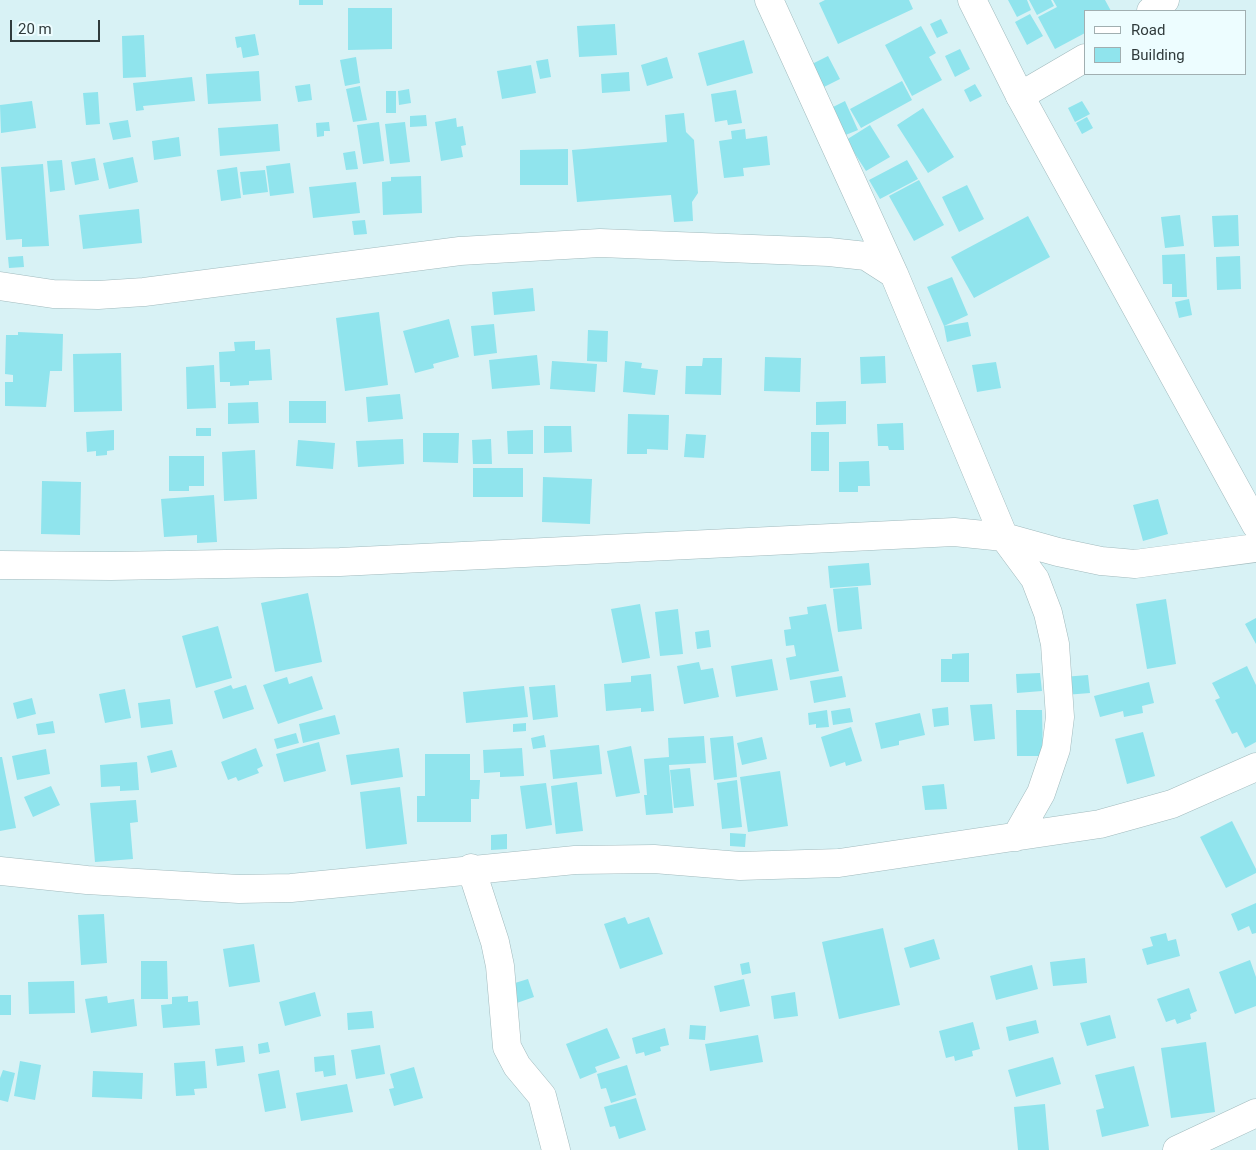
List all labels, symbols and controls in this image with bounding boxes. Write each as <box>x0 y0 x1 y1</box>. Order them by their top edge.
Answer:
scale bar <box>12 10 102 42</box>
legend <box>1084 10 1246 75</box>
text: 20 m <box>18 20 52 38</box>
text: Road <box>1131 21 1165 39</box>
text: Building <box>1131 46 1185 64</box>

